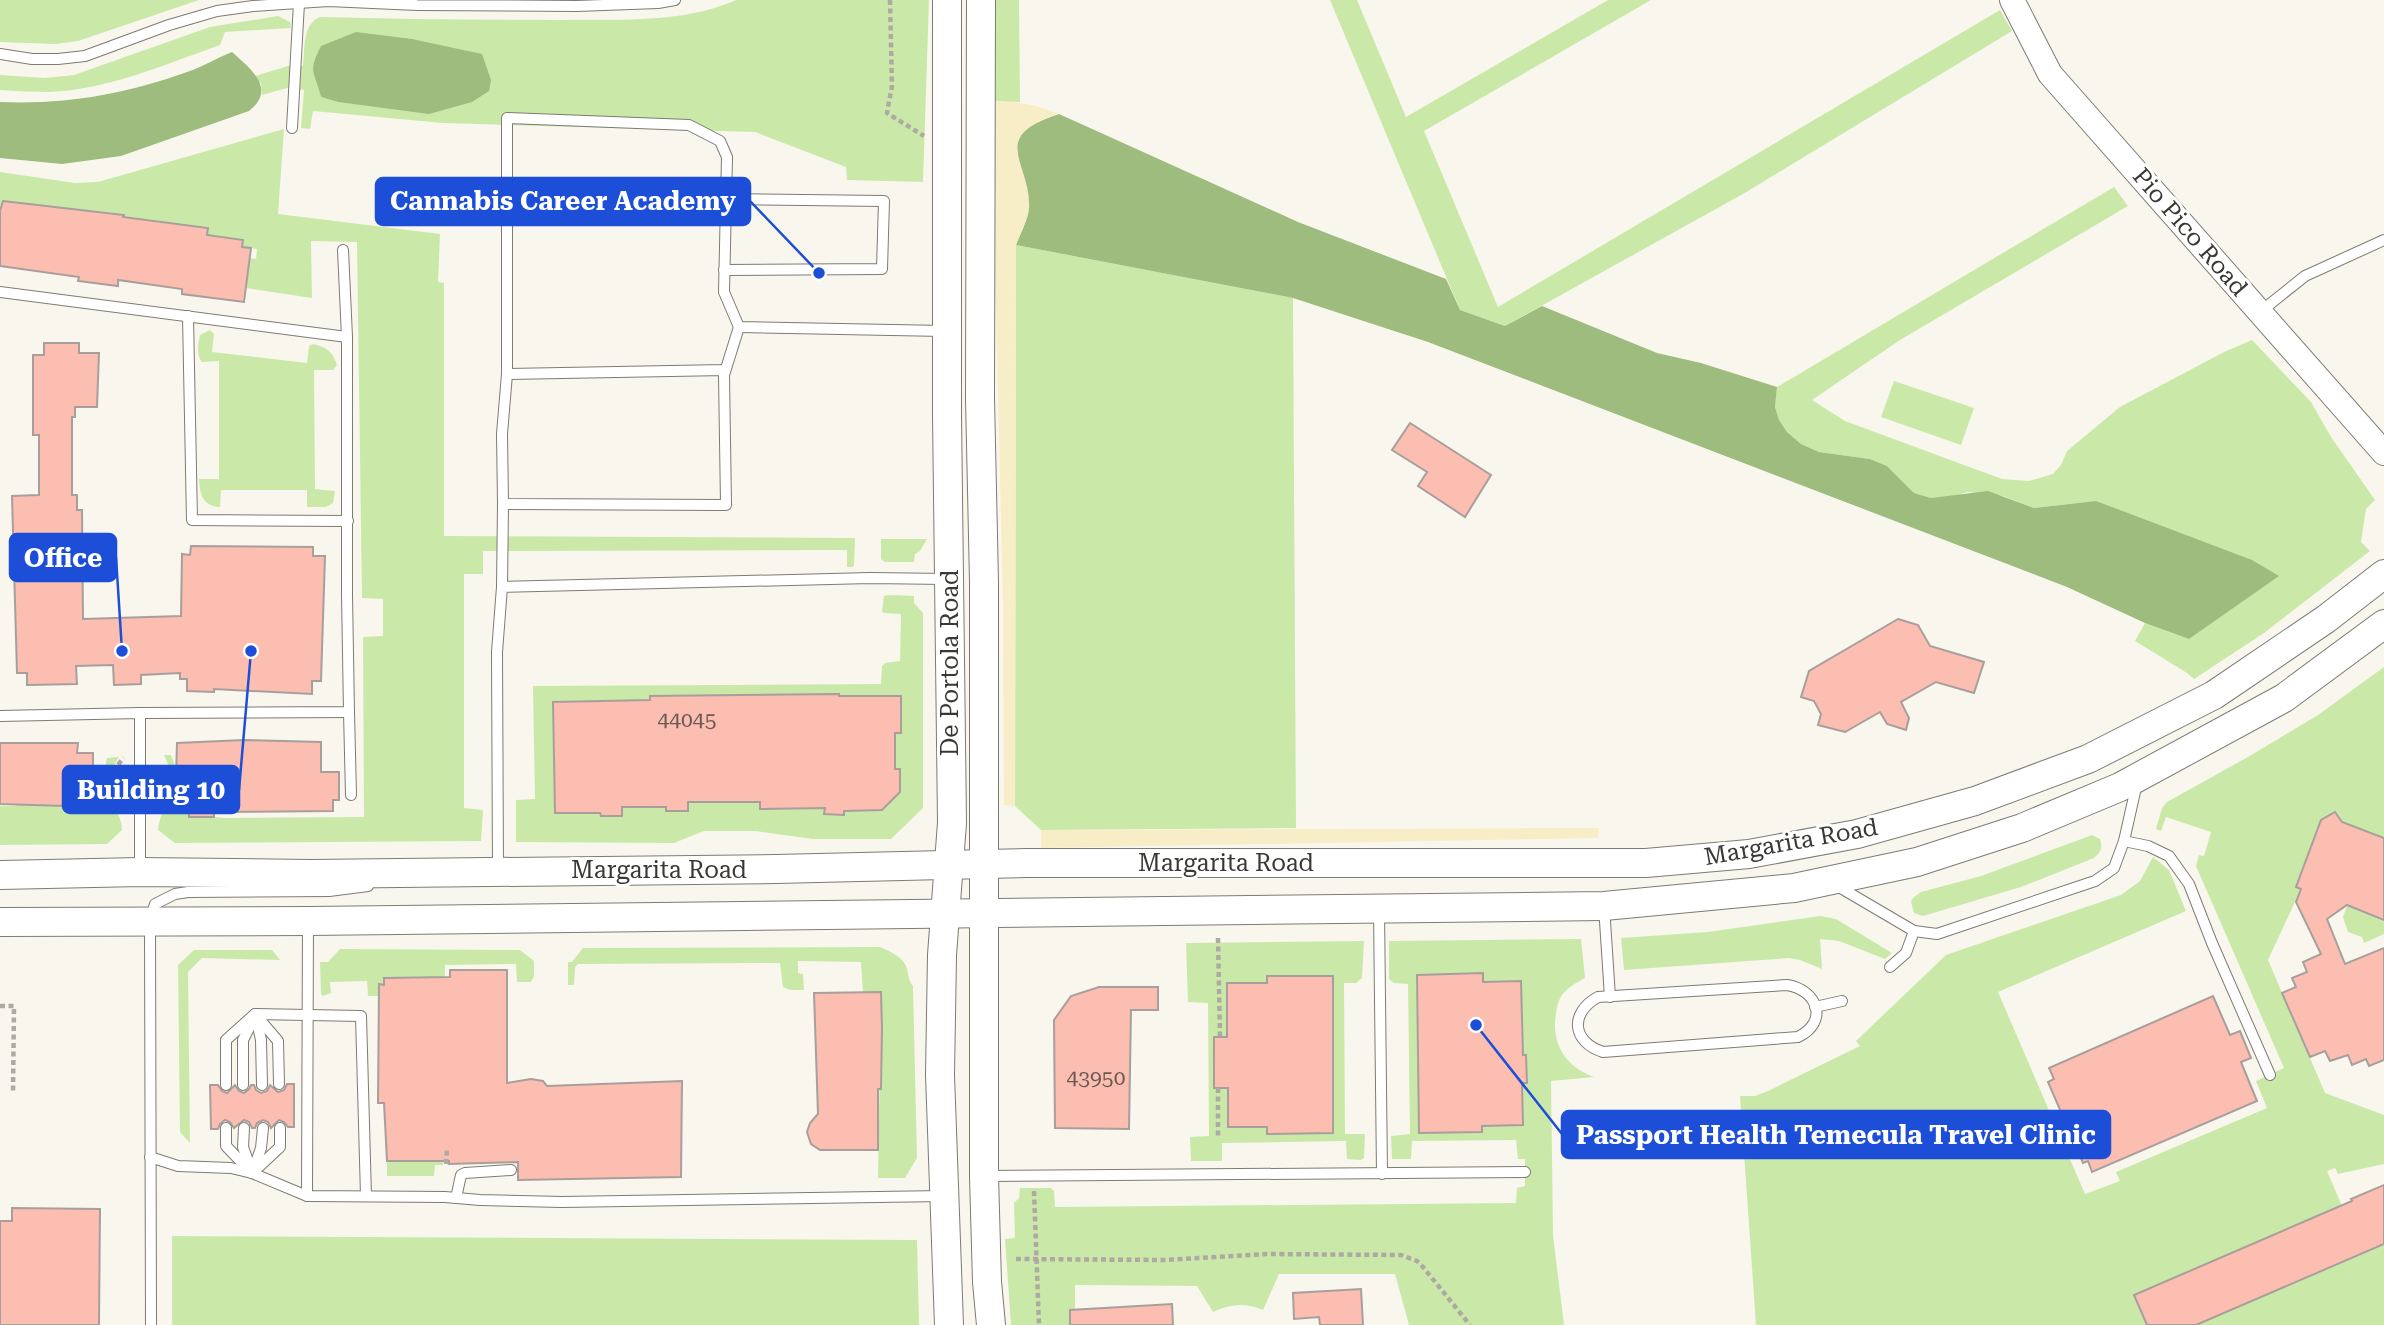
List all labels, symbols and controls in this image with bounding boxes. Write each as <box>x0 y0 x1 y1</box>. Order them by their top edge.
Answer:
street label: Pio Pico Road <box>2127 162 2253 302</box>
callout: Cannabis Career Academy <box>376 178 750 225</box>
text: Cannabis Career Academy <box>390 186 736 216</box>
callout: Office <box>10 534 116 581</box>
text: Office <box>24 543 102 573</box>
street label: De Portola Road <box>936 570 964 756</box>
house number: 44045 <box>658 708 716 732</box>
callout: Building 10 <box>63 766 239 813</box>
text: Building 10 <box>77 775 225 805</box>
street label: Margarita Road <box>1702 813 1880 871</box>
street label: Margarita Road <box>1138 849 1314 877</box>
street label: Margarita Road <box>571 856 747 884</box>
house number: 43950 <box>1067 1066 1125 1090</box>
callout: Passport Health Temecula Travel Clinic <box>1562 1111 2110 1158</box>
text: Passport Health Temecula Travel Clinic <box>1576 1120 2096 1150</box>

